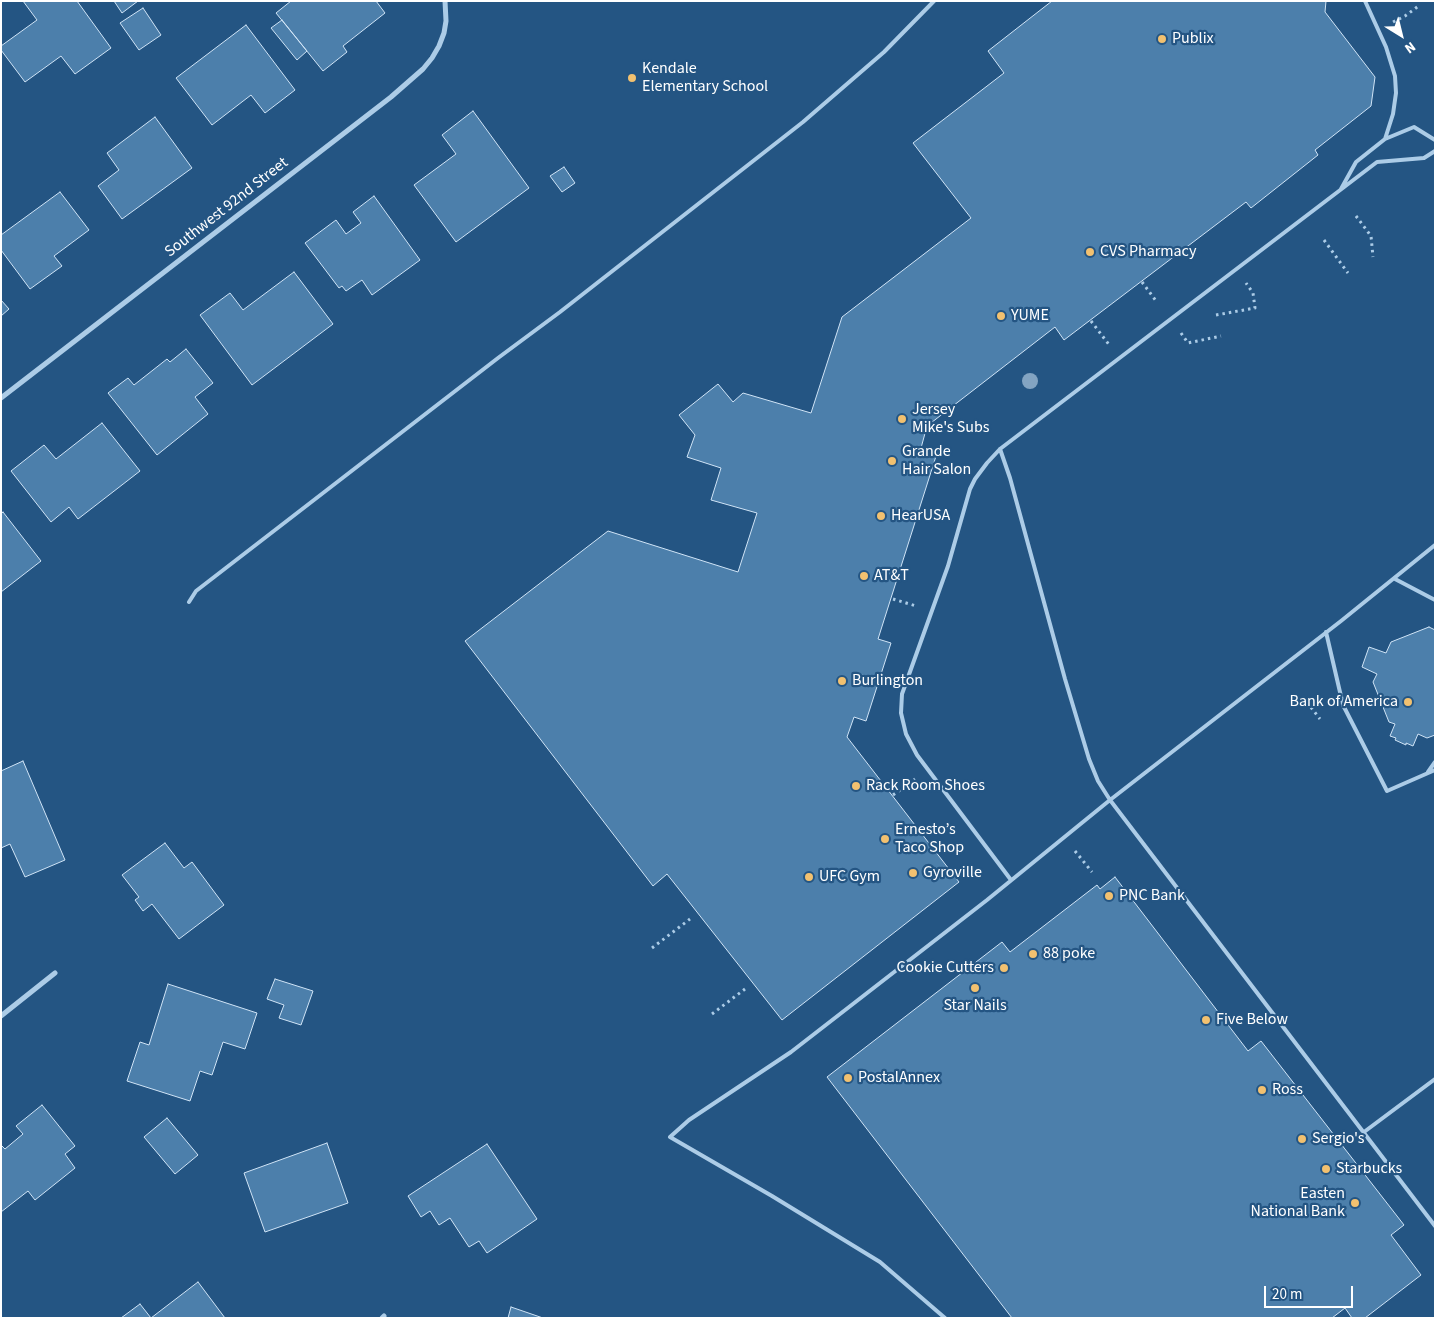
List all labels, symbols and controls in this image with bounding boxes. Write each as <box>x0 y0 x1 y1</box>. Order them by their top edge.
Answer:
north arrow <box>1376 10 1426 60</box>
place label: Publix <box>1172 29 1214 49</box>
marker: Publix <box>1156 33 1168 45</box>
text: N <box>1400 36 1419 58</box>
place label: Kendale Elementary School <box>642 59 768 97</box>
marker: Kendale Elementary School <box>626 72 638 84</box>
street label: Southwest 92nd Street <box>162 154 292 262</box>
place label: CVS Pharmacy <box>1100 242 1196 262</box>
marker: CVS Pharmacy <box>1084 246 1096 258</box>
place label: YUME <box>1011 306 1049 326</box>
marker: YUME <box>995 310 1007 322</box>
place label: Jersey Mike's Subs <box>912 400 989 438</box>
marker: Jersey Mike's Subs <box>896 413 908 425</box>
place label: Grande Hair Salon <box>902 442 971 480</box>
marker: Grande Hair Salon <box>886 455 898 467</box>
place label: HearUSA <box>891 506 950 526</box>
marker: HearUSA <box>875 510 887 522</box>
place label: AT&T <box>874 566 909 586</box>
marker: AT&T <box>858 570 870 582</box>
place label: Burlington <box>852 671 923 691</box>
marker: Burlington <box>836 675 848 687</box>
place label: Bank of America <box>1290 692 1398 712</box>
marker: Bank of America <box>1402 696 1414 708</box>
place label: Rack Room Shoes <box>866 776 985 796</box>
marker: Rack Room Shoes <box>850 780 862 792</box>
place label: Ernesto’s Taco Shop <box>895 820 964 858</box>
marker: Ernesto’s Taco Shop <box>879 833 891 845</box>
place label: Gyroville <box>923 863 982 883</box>
place label: UFC Gym <box>819 867 880 887</box>
marker: Gyroville <box>907 867 919 879</box>
marker: UFC Gym <box>803 871 815 883</box>
place label: PNC Bank <box>1119 886 1185 906</box>
marker: PNC Bank <box>1103 890 1115 902</box>
place label: 88 poke <box>1043 944 1095 964</box>
marker: 88 poke <box>1027 948 1039 960</box>
place label: Cookie Cutters <box>896 958 994 978</box>
marker: Cookie Cutters <box>998 962 1010 974</box>
marker: Star Nails <box>969 982 981 994</box>
place label: Star Nails <box>943 996 1007 1016</box>
place label: Five Below <box>1216 1010 1288 1030</box>
marker: Five Below <box>1200 1014 1212 1026</box>
place label: PostalAnnex <box>858 1068 940 1088</box>
marker: PostalAnnex <box>842 1072 854 1084</box>
place label: Ross <box>1272 1080 1303 1100</box>
marker: Ross <box>1256 1084 1268 1096</box>
place label: Sergio's <box>1312 1129 1364 1149</box>
marker: Sergio's <box>1296 1133 1308 1145</box>
place label: Starbucks <box>1336 1159 1402 1179</box>
marker: Starbucks <box>1320 1163 1332 1175</box>
place label: Easten National Bank <box>1251 1184 1345 1222</box>
marker: Easten National Bank <box>1349 1197 1361 1209</box>
scale bar <box>1266 1276 1355 1308</box>
text: 20 m <box>1272 1284 1302 1305</box>

